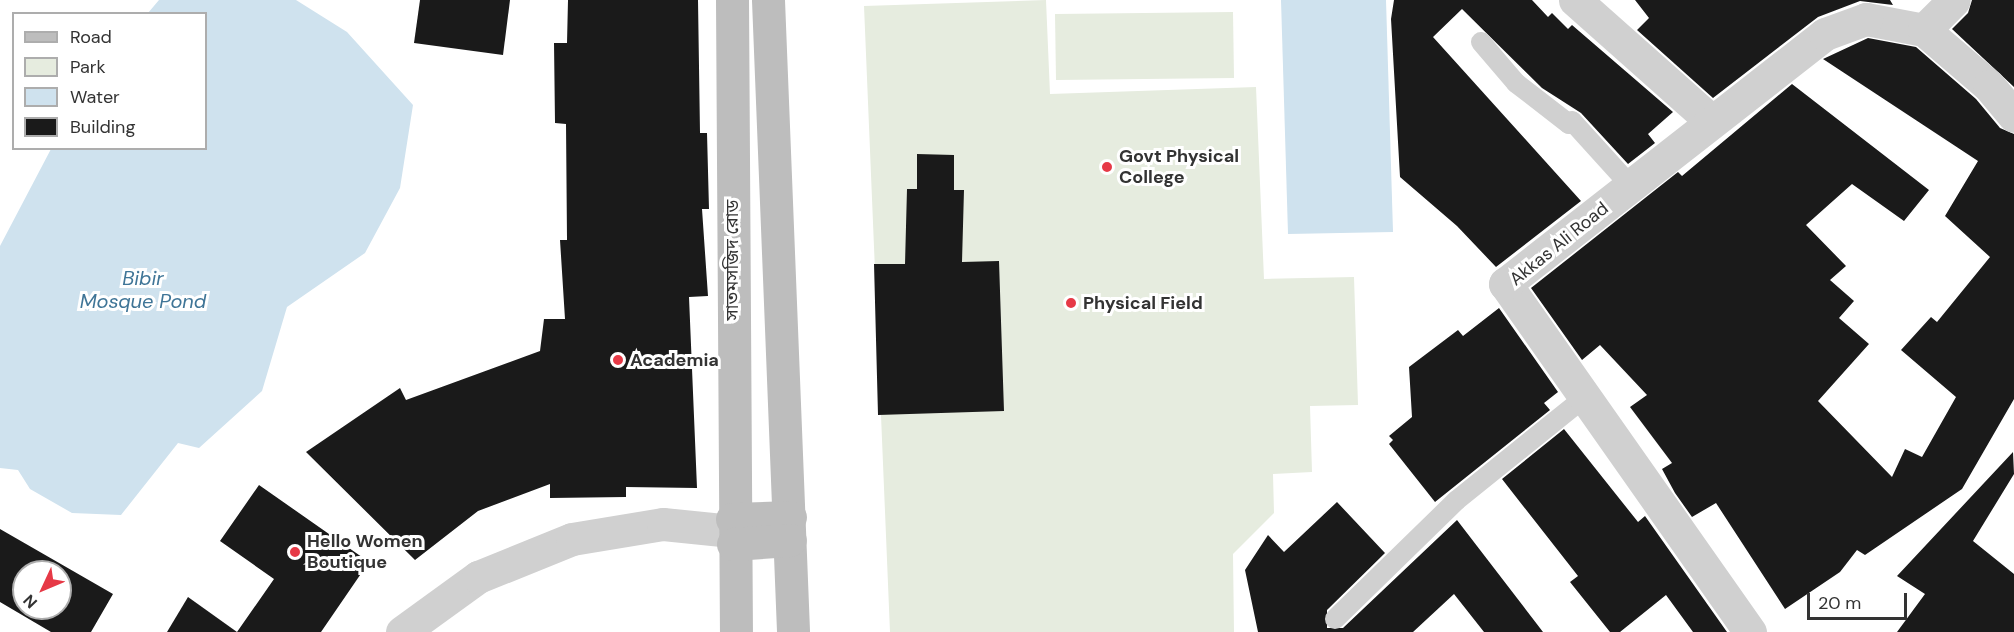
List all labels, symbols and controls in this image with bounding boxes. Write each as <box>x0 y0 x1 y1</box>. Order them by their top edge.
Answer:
legend <box>12 12 207 150</box>
text: Road <box>70 25 112 49</box>
text: Park <box>70 55 106 79</box>
text: Water <box>70 85 120 109</box>
text: Building <box>70 115 135 139</box>
place label: Govt Physical College <box>1119 146 1239 188</box>
marker: Govt Physical College <box>1100 160 1114 174</box>
street label: Akkas Ali Road <box>1505 198 1613 290</box>
street label: সাতমসজিদ রোড <box>721 200 743 320</box>
water label: Bibir Mosque Pond <box>80 267 206 314</box>
place label: Physical Field <box>1083 292 1203 314</box>
marker: Physical Field <box>1064 296 1078 310</box>
place label: Academia <box>630 349 719 371</box>
marker: Academia <box>611 353 625 367</box>
place label: Hello Women Boutique <box>307 531 423 574</box>
marker: Hello Women Boutique <box>288 545 302 559</box>
north arrow <box>12 560 72 620</box>
scale bar <box>1810 581 1910 619</box>
text: N <box>19 590 42 613</box>
text: 20 m <box>1818 591 1861 615</box>

